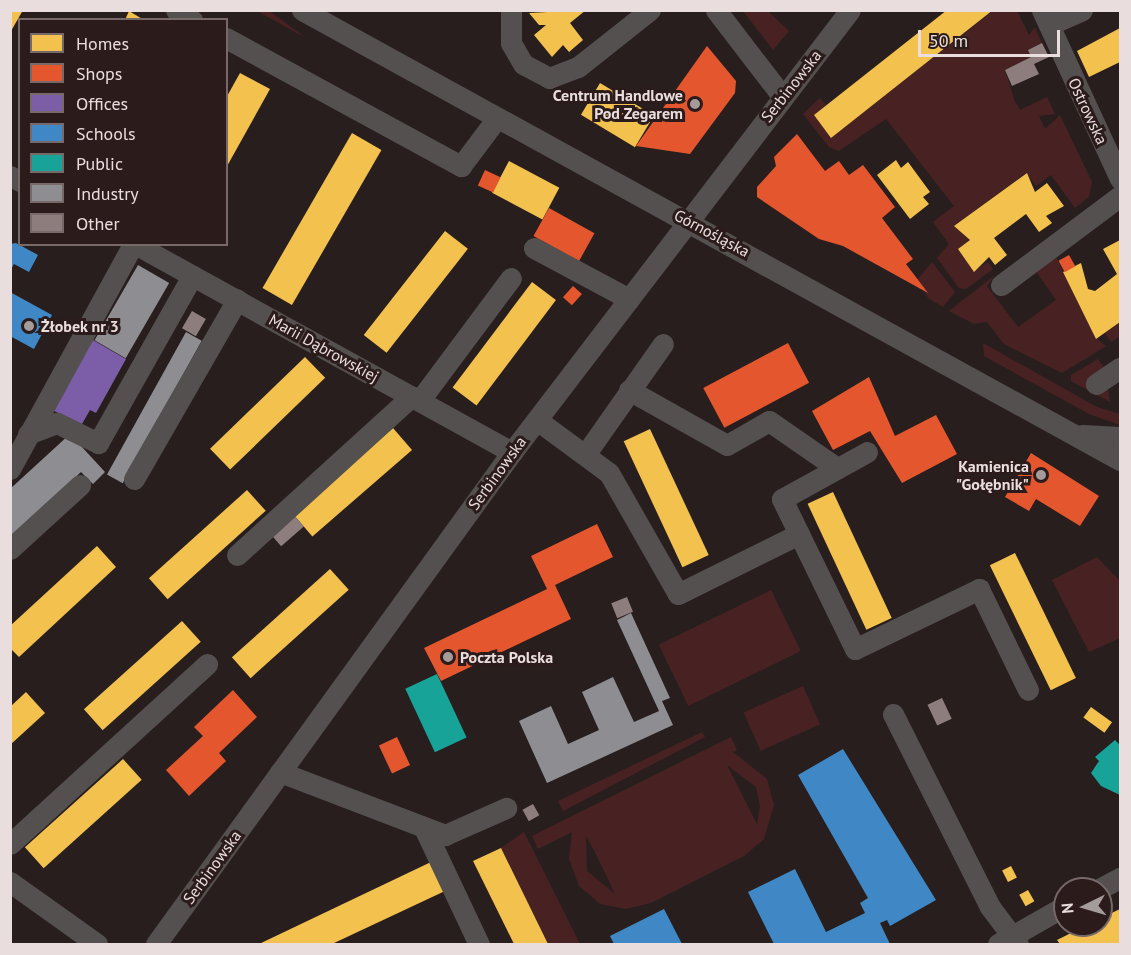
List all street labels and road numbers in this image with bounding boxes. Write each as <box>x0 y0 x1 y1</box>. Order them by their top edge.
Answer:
street label: Serbinowska <box>757 46 825 126</box>
street label: Ostrowska <box>1064 75 1112 147</box>
street label: Górnośląska <box>671 205 753 261</box>
street label: Marii Dąbrowskiej <box>266 310 382 386</box>
street label: Serbinowska <box>464 432 530 514</box>
street label: Serbinowska <box>179 826 245 908</box>

